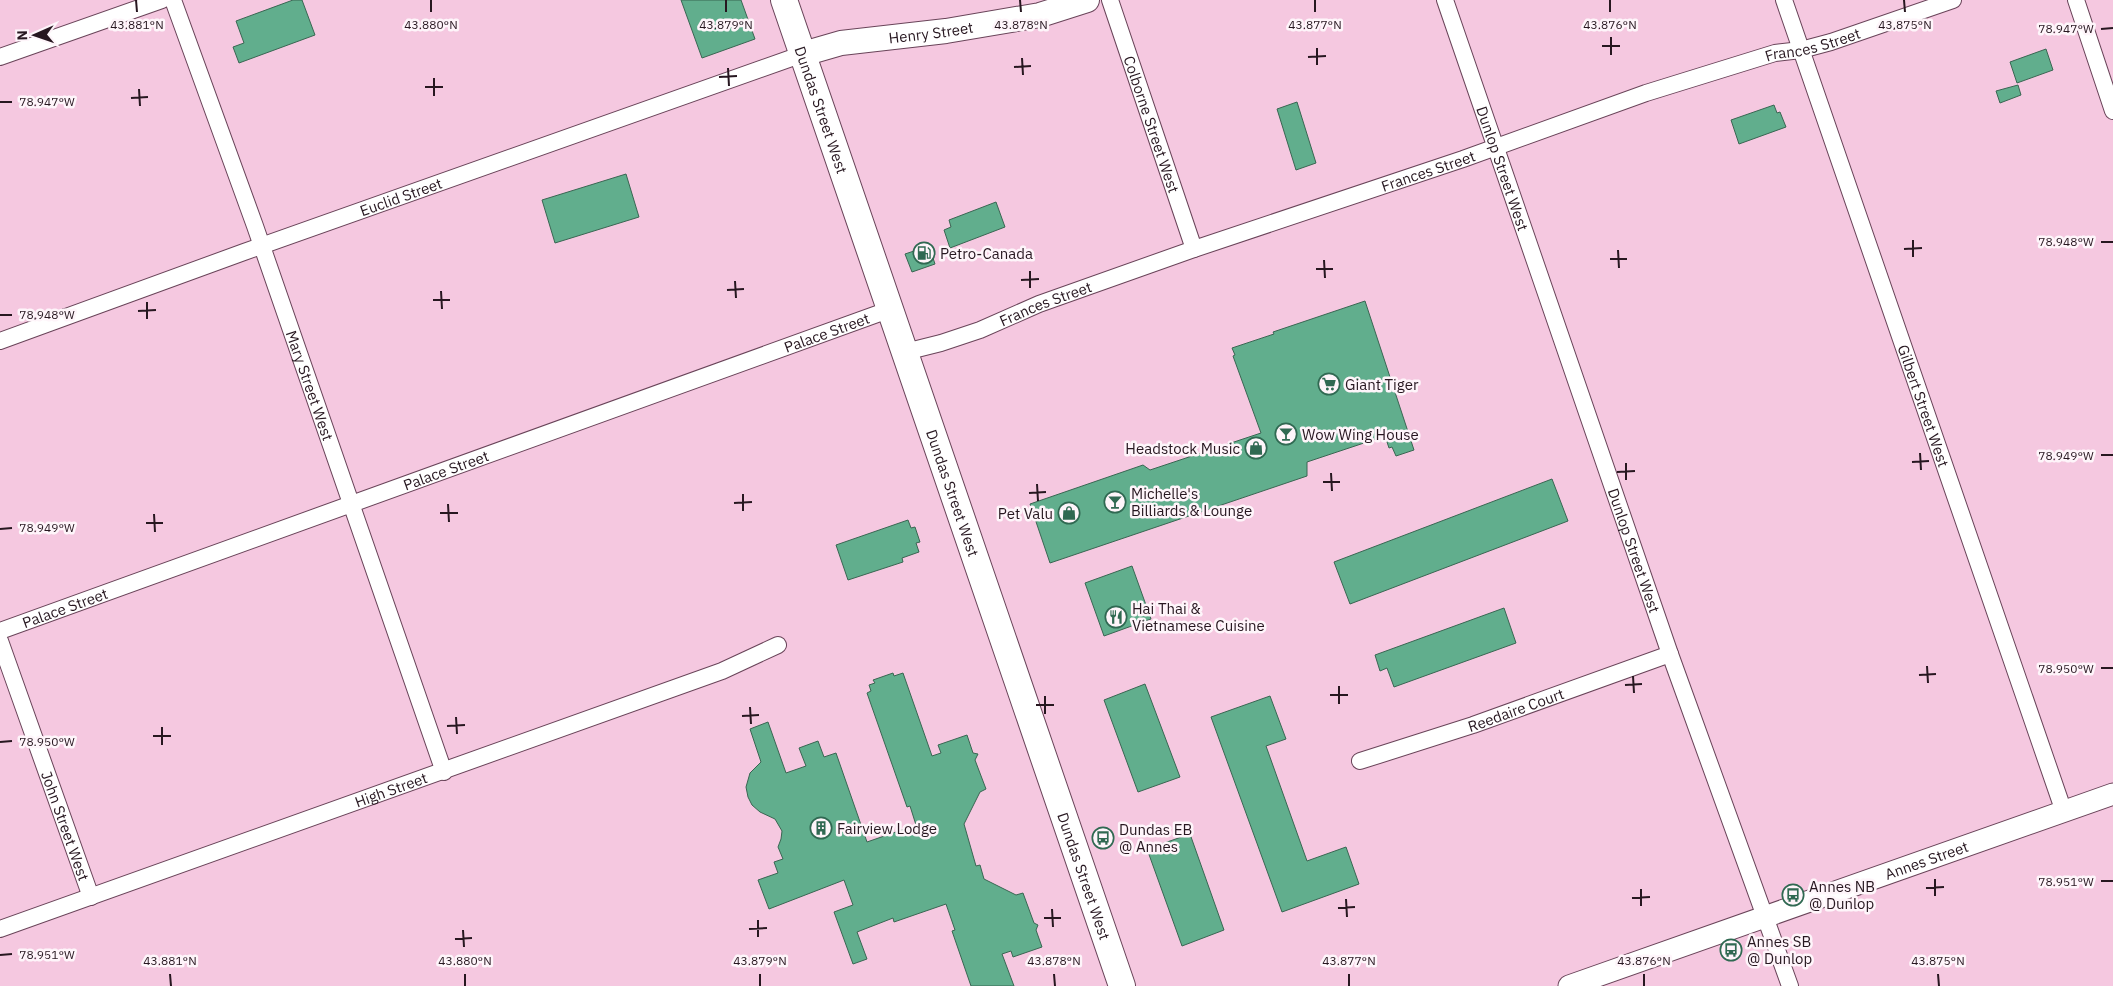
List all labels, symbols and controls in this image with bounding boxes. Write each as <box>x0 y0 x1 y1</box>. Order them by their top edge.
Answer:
north arrow <box>10 10 60 60</box>
text: 43.881°N <box>110 17 164 32</box>
text: 43.880°N <box>404 17 458 32</box>
text: 43.879°N <box>699 17 753 32</box>
street label: Henry Street <box>887 17 975 47</box>
text: 43.878°N <box>994 17 1048 32</box>
text: 43.877°N <box>1288 17 1342 32</box>
text: 43.876°N <box>1583 17 1637 32</box>
text: 43.875°N <box>1878 17 1932 32</box>
text: 78.947°W <box>2038 21 2094 36</box>
street label: Frances Street <box>1762 23 1863 65</box>
text: N <box>13 30 31 41</box>
street label: Dundas Street West <box>791 44 852 176</box>
street label: Colborne Street West <box>1120 53 1184 195</box>
text: 78.947°W <box>19 94 75 109</box>
street label: Dunlop Street West <box>1473 104 1533 233</box>
street label: Frances Street <box>1379 146 1478 195</box>
street label: Euclid Street <box>357 173 444 220</box>
text: 78.948°W <box>2038 234 2094 249</box>
fuel station icon: Petro-Canada <box>912 241 936 265</box>
place label: Petro-Canada <box>940 244 1033 263</box>
street label: Frances Street <box>996 277 1094 330</box>
text: 78.948°W <box>19 307 75 322</box>
street label: Palace Street <box>781 308 872 356</box>
street label: Mary Street West <box>282 328 338 443</box>
street label: Gilbert Street West <box>1894 342 1954 469</box>
supermarket icon: Giant Tiger <box>1317 372 1341 396</box>
place label: Giant Tiger <box>1345 375 1419 394</box>
bar icon: Wow Wing House <box>1274 422 1298 446</box>
place label: Wow Wing House <box>1302 425 1419 444</box>
street label: Dundas Street West <box>922 427 984 559</box>
shop icon: Headstock Music <box>1244 436 1268 460</box>
place label: Headstock Music <box>1125 439 1240 458</box>
street label: Palace Street <box>400 446 491 494</box>
text: 78.949°W <box>2038 448 2094 463</box>
place label: Michelle's Billiards & Lounge <box>1131 484 1252 520</box>
street label: Dunlop Street West <box>1604 486 1665 615</box>
bar icon: Michelle's Billiards & Lounge <box>1103 490 1127 514</box>
shop icon: Pet Valu <box>1057 501 1081 525</box>
place label: Pet Valu <box>998 504 1053 523</box>
text: 78.949°W <box>19 520 75 535</box>
street label: Palace Street <box>20 583 110 632</box>
place label: Hai Thai & Vietnamese Cuisine <box>1132 599 1265 635</box>
restaurant icon: Hai Thai & Vietnamese Cuisine <box>1104 605 1128 629</box>
text: 78.950°W <box>2038 661 2094 676</box>
street label: Reedaire Court <box>1465 684 1566 736</box>
text: 78.950°W <box>19 734 75 749</box>
street label: John Street West <box>37 768 94 883</box>
street label: High Street <box>352 768 430 811</box>
street label: Dundas Street West <box>1054 810 1115 942</box>
building icon: Fairview Lodge <box>809 816 833 840</box>
place label: Fairview Lodge <box>837 819 937 838</box>
place label: Dundas EB @ Annes <box>1119 820 1192 856</box>
bus stop icon: Dundas EB @ Annes <box>1091 826 1115 850</box>
street label: Annes Street <box>1882 836 1971 883</box>
text: 78.951°W <box>2038 874 2094 889</box>
place label: Annes NB @ Dunlop <box>1809 877 1875 913</box>
bus stop icon: Annes NB @ Dunlop <box>1781 883 1805 907</box>
place label: Annes SB @ Dunlop <box>1747 932 1812 968</box>
bus stop icon: Annes SB @ Dunlop <box>1719 938 1743 962</box>
text: 78.951°W <box>19 947 75 962</box>
text: 43.881°N <box>143 953 197 968</box>
text: 43.880°N <box>438 953 492 968</box>
text: 43.879°N <box>733 953 787 968</box>
text: 43.878°N <box>1027 953 1081 968</box>
text: 43.877°N <box>1322 953 1376 968</box>
text: 43.876°N <box>1617 953 1671 968</box>
text: 43.875°N <box>1911 953 1965 968</box>

